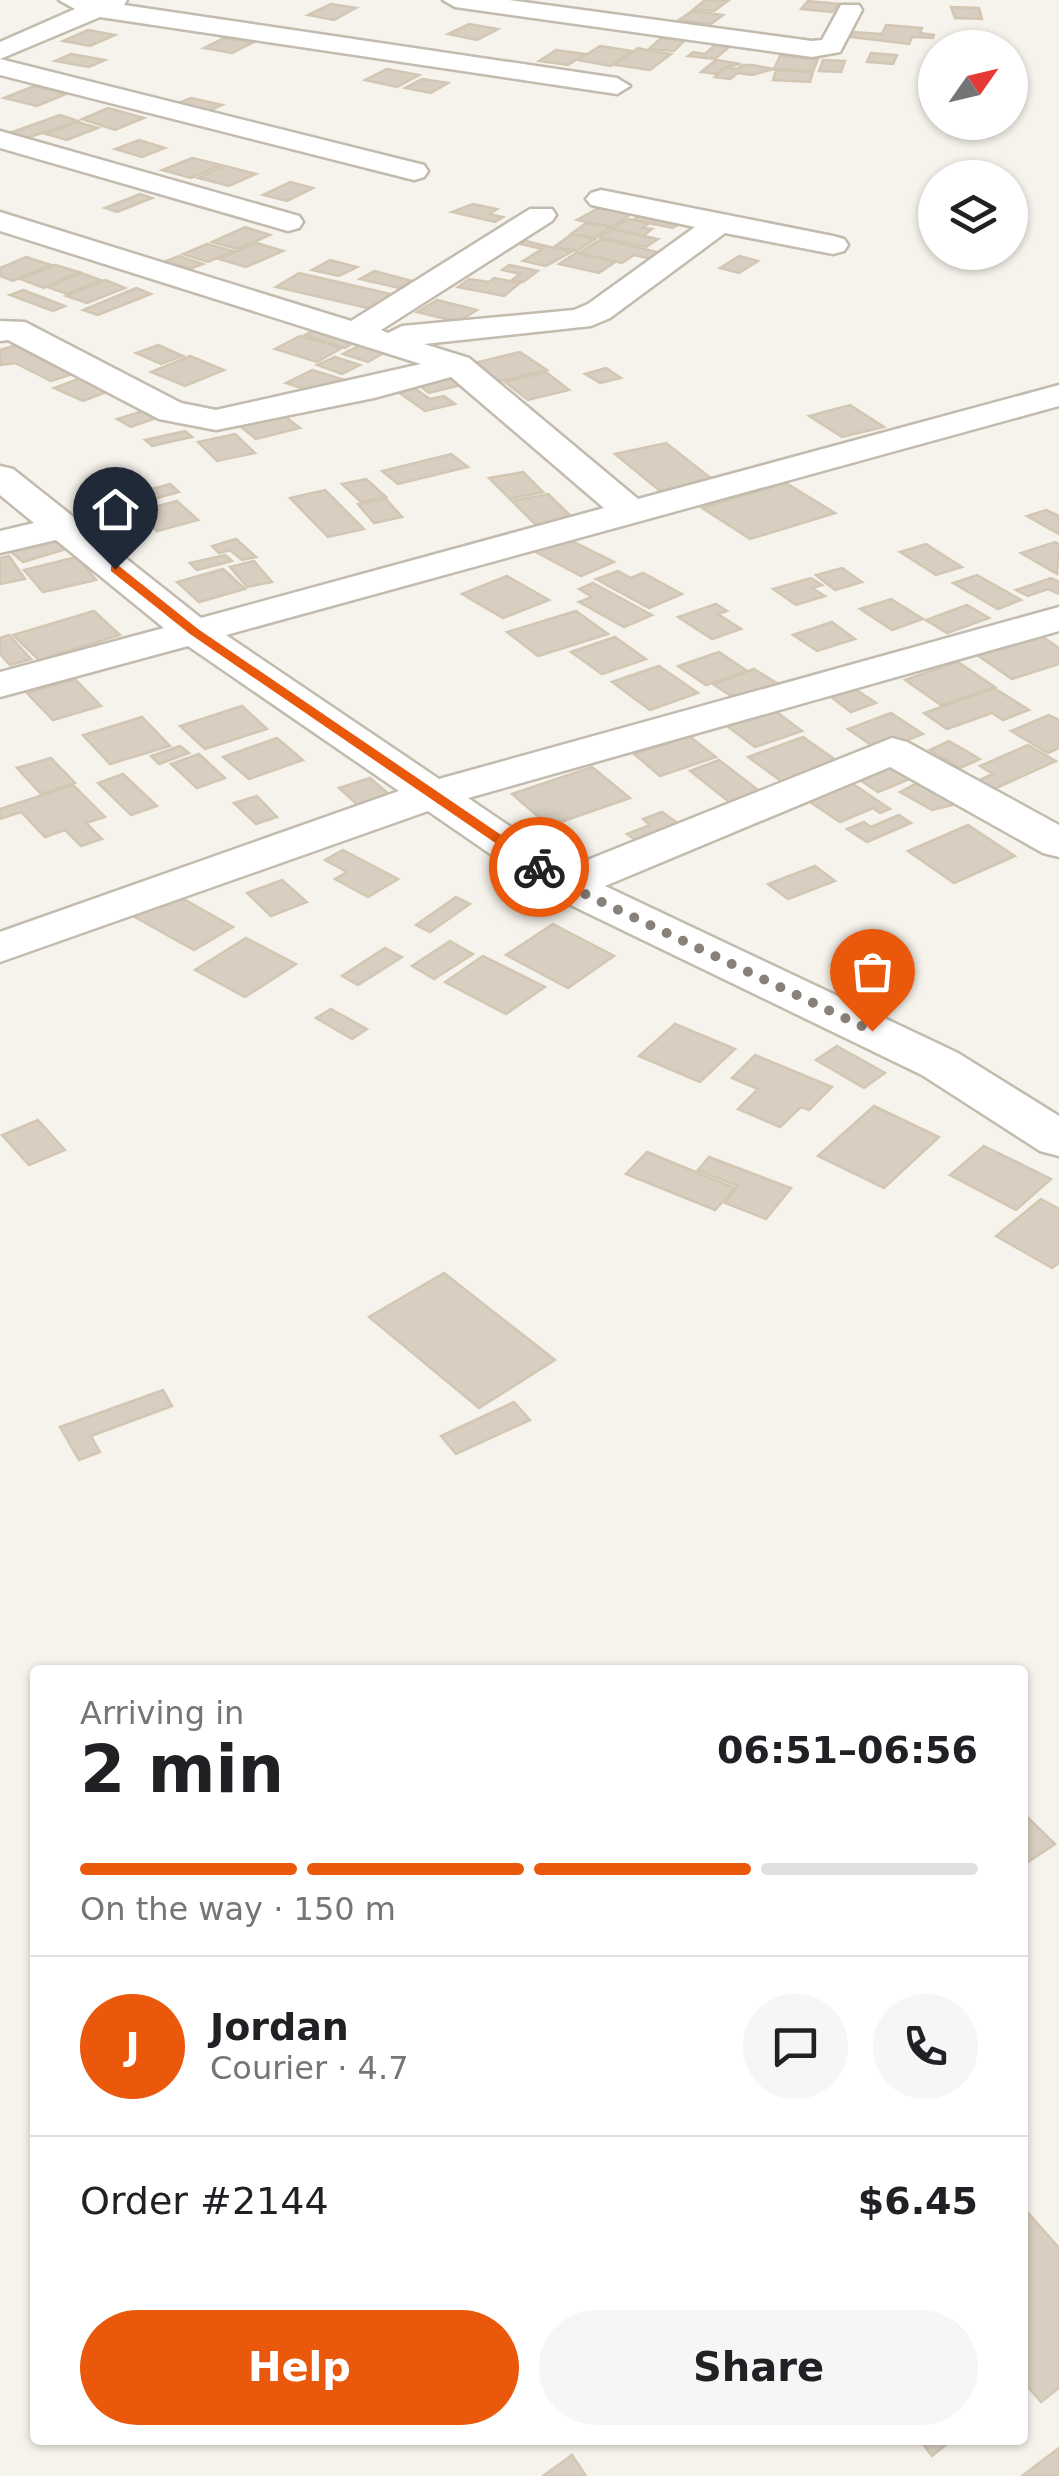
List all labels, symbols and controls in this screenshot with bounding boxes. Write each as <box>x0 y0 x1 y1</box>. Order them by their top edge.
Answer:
north arrow <box>918 30 1028 140</box>
map controls <box>918 30 1028 270</box>
button: layers <box>918 160 1028 270</box>
pin <box>73 467 158 570</box>
icon: home <box>88 482 143 537</box>
courier <box>489 817 589 917</box>
icon: bike <box>512 840 567 895</box>
pin <box>830 929 915 1032</box>
icon: bag <box>845 944 900 999</box>
text: Arriving in <box>80 1694 244 1732</box>
text: 06:51–06:56 <box>717 1728 978 1772</box>
text: 2 min <box>80 1732 284 1807</box>
text: On the way · 150 m <box>80 1890 396 1928</box>
button: chat <box>743 1994 848 2099</box>
button: phone <box>873 1994 978 2099</box>
text: Jordan <box>210 2005 349 2049</box>
text: J <box>125 2024 140 2068</box>
text: Courier · 4.7 <box>210 2049 409 2087</box>
text: Order #2144 <box>80 2179 329 2223</box>
text: $6.45 <box>858 2179 978 2223</box>
button: Help <box>80 2310 519 2425</box>
button: Share <box>539 2310 978 2425</box>

